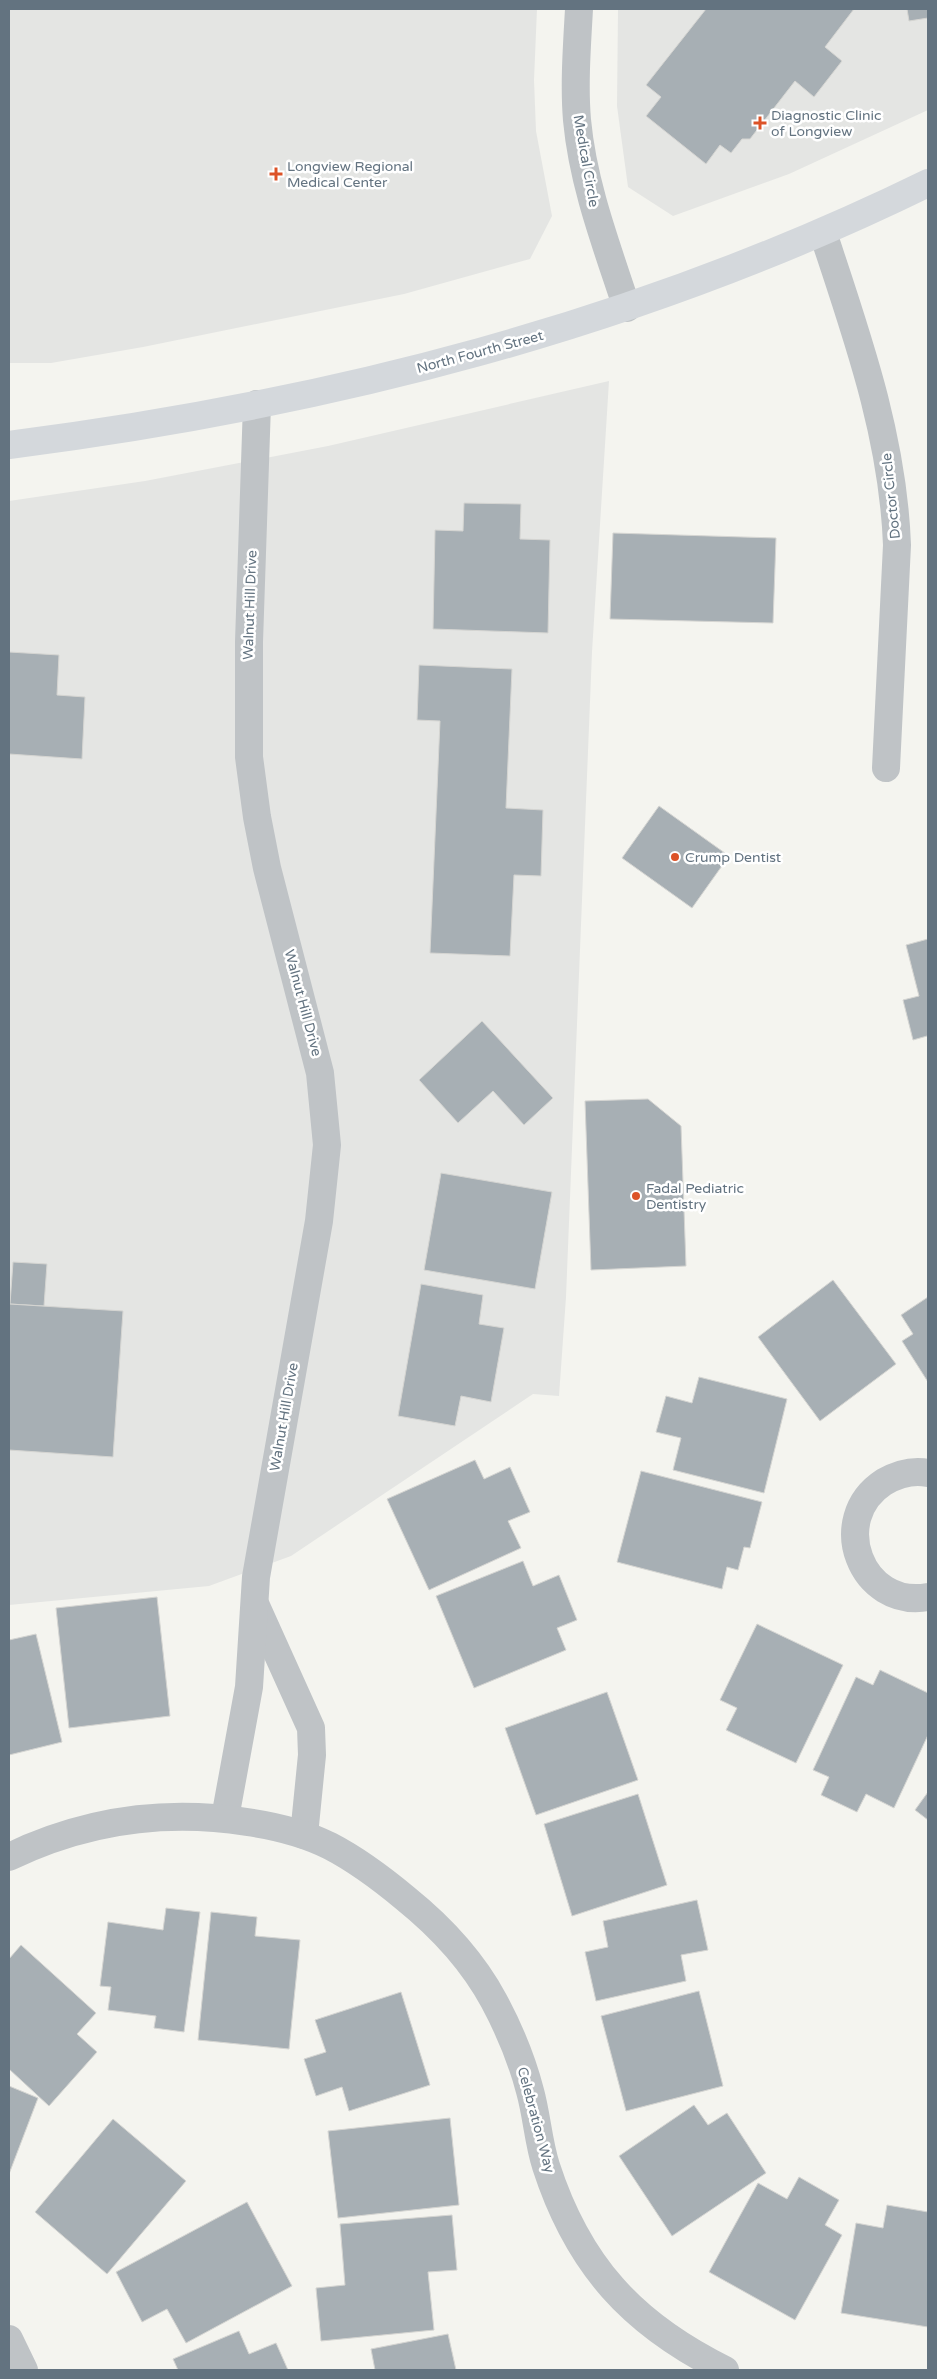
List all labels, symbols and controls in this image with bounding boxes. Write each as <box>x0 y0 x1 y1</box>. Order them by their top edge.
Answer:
place label: Diagnostic Clinic of Longview <box>771 107 881 140</box>
street label: Medical Circle <box>570 114 602 208</box>
marker: Diagnostic Clinic of Longview <box>753 116 767 130</box>
place label: Longview Regional Medical Center <box>287 158 413 191</box>
marker: Longview Regional Medical Center <box>269 167 283 181</box>
street label: North Fourth Street <box>415 327 546 377</box>
street label: Doctor Circle <box>878 452 904 540</box>
street label: Walnut Hill Drive <box>240 550 260 660</box>
place label: Crump Dentist <box>685 849 782 866</box>
marker: Crump Dentist <box>669 851 681 863</box>
street label: Walnut Hill Drive <box>281 948 325 1058</box>
place label: Fadal Pediatric Dentistry <box>646 1180 744 1213</box>
marker: Fadal Pediatric Dentistry <box>630 1190 642 1202</box>
street label: Walnut Hill Drive <box>266 1361 302 1473</box>
street label: Celebration Way <box>514 2065 558 2175</box>

